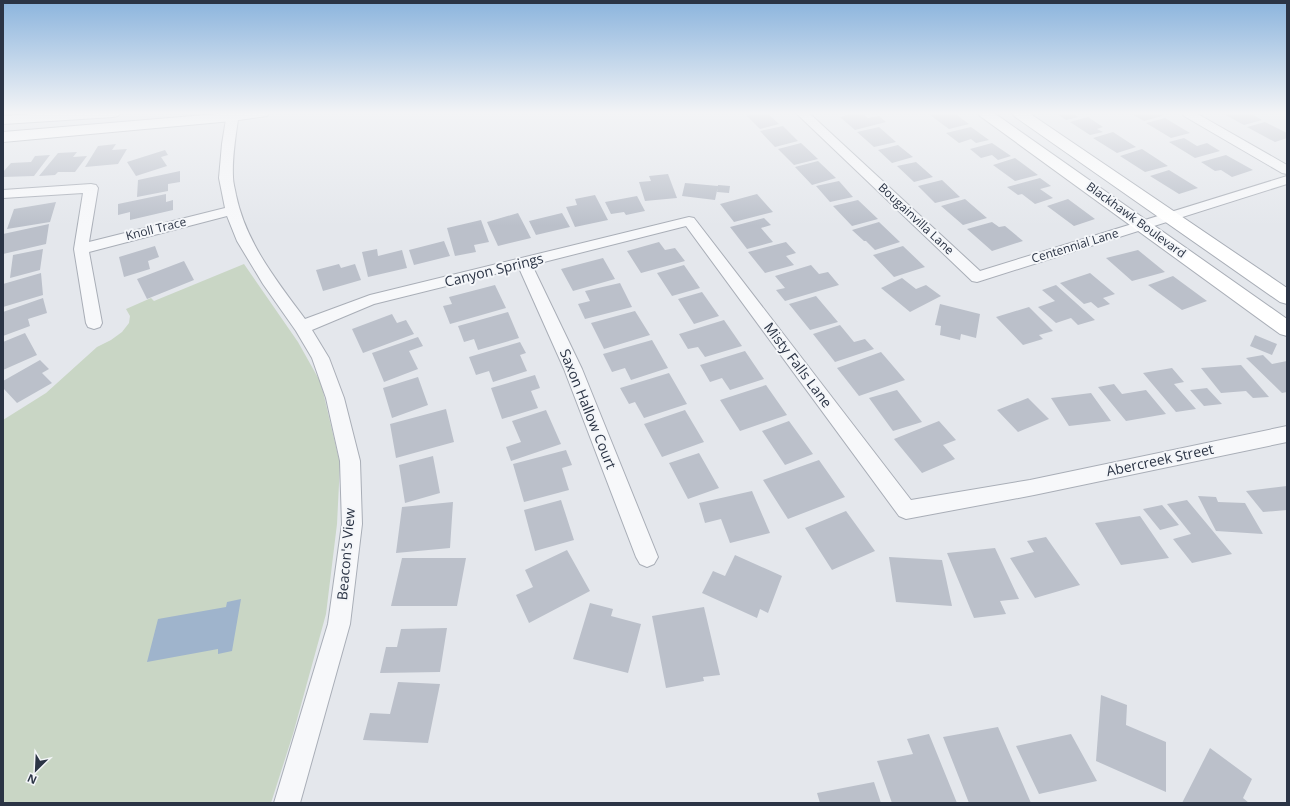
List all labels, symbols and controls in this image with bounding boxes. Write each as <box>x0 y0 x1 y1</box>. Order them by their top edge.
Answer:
street label: Blackhawk Boulevard <box>1083 178 1190 262</box>
street label: Bougainvilla Lane <box>875 179 958 258</box>
street label: Knoll Trace <box>124 213 188 244</box>
street label: Centennial Lane <box>1029 224 1121 267</box>
street label: Canyon Springs <box>442 248 546 291</box>
street label: Misty Falls Lane <box>760 318 837 411</box>
street label: Saxon Hallow Court <box>556 346 621 472</box>
street label: Abercreek Street <box>1104 439 1215 480</box>
street label: Beacon's View <box>332 507 359 601</box>
north arrow <box>16 750 56 790</box>
text: N <box>25 771 39 788</box>

